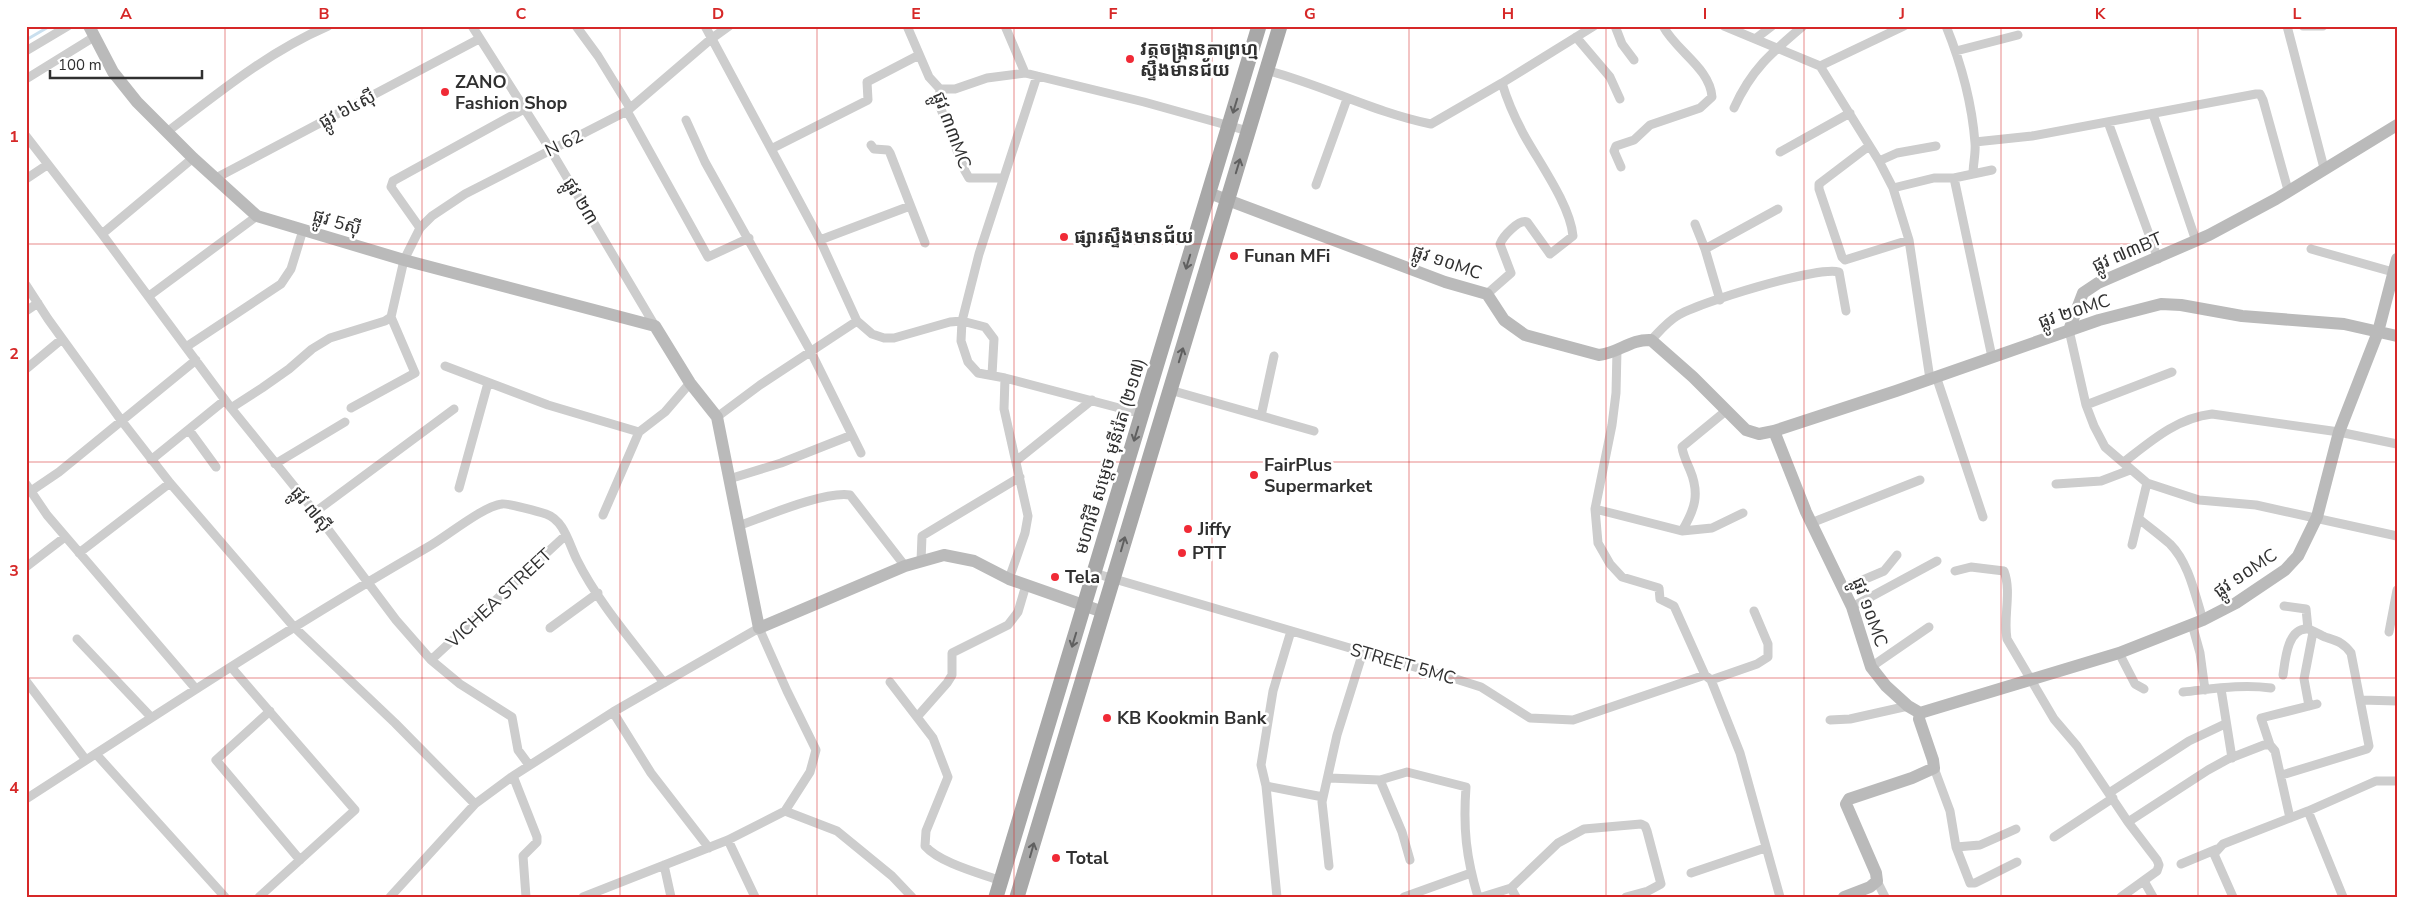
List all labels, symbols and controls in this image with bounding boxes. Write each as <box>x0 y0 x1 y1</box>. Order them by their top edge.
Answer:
text: A <box>120 3 132 25</box>
text: B <box>318 3 330 25</box>
text: C <box>516 3 527 25</box>
text: D <box>712 3 724 25</box>
text: E <box>911 3 921 25</box>
text: F <box>1109 3 1118 25</box>
text: G <box>1304 3 1316 25</box>
text: H <box>1502 3 1514 25</box>
text: I <box>1703 3 1707 25</box>
text: J <box>1898 3 1905 25</box>
text: K <box>2095 3 2107 25</box>
text: L <box>2293 3 2302 25</box>
place label: វត្តចង្ក្រានតាព្រហ្ម ស្ទឹងមានជ័យ <box>1140 37 1258 82</box>
scale bar <box>50 48 202 80</box>
marker: វត្តចង្ក្រានតាព្រហ្ម ស្ទឹងមានជ័យ <box>1124 53 1136 65</box>
text: 100 m <box>58 55 102 75</box>
place label: ZANO Fashion Shop <box>455 70 568 115</box>
street label: ផ្លូវ ៦៤ស៊ី <box>314 84 382 138</box>
marker: ZANO Fashion Shop <box>439 86 451 98</box>
street label: ផ្លូវ ៣៣MC <box>923 88 977 173</box>
one-way arrow <box>1229 98 1239 114</box>
street label: N 62 <box>541 124 587 162</box>
text: 1 <box>9 126 19 148</box>
one-way arrow <box>1233 158 1243 174</box>
street label: ផ្លូវ ២៣ <box>554 173 604 231</box>
street label: ផ្លូវ 5ស៊ី <box>309 203 364 245</box>
place label: ផ្សារស្ទឹងមានជ័យ <box>1074 225 1194 249</box>
street label: ផ្លូវ ៧៣BT <box>2088 226 2168 282</box>
marker: ផ្សារស្ទឹងមានជ័យ <box>1058 231 1070 243</box>
street label: ផ្លូវ ១០MC <box>1408 239 1485 289</box>
place label: Funan MFi <box>1244 244 1330 268</box>
marker: Funan MFi <box>1228 250 1240 262</box>
one-way arrow <box>1182 254 1192 270</box>
street label: ផ្លូវ ២០MC <box>2035 288 2114 338</box>
text: 2 <box>9 343 19 365</box>
one-way arrow <box>1176 347 1186 363</box>
street label: មហាវិថី សម្តេច មុនីរ៉េត (២១៧) <box>1069 355 1152 557</box>
one-way arrow <box>1130 426 1140 442</box>
place label: FairPlus Supermarket <box>1264 453 1372 498</box>
marker: FairPlus Supermarket <box>1248 469 1260 481</box>
street label: ផ្លូវ ៧ស៊ី <box>282 481 337 540</box>
place label: Jiffy <box>1197 517 1231 541</box>
marker: Jiffy <box>1182 523 1194 535</box>
one-way arrow <box>1119 536 1129 552</box>
place label: PTT <box>1192 541 1227 565</box>
street label: VICHEA STREET <box>440 543 557 654</box>
street label: ផ្លូវ ១០MC <box>2208 543 2284 607</box>
marker: PTT <box>1176 547 1188 559</box>
text: 3 <box>9 560 19 582</box>
place label: Tela <box>1065 565 1100 589</box>
marker: Tela <box>1049 571 1061 583</box>
street label: ផ្លូវ ១០MC <box>1842 574 1894 652</box>
one-way arrow <box>1068 632 1078 648</box>
street label: STREET 5MC <box>1348 638 1458 690</box>
place label: KB Kookmin Bank <box>1117 706 1267 730</box>
marker: KB Kookmin Bank <box>1101 712 1113 724</box>
text: 4 <box>9 777 19 799</box>
one-way arrow <box>1027 843 1037 859</box>
place label: Total <box>1066 846 1109 870</box>
marker: Total <box>1050 852 1062 864</box>

